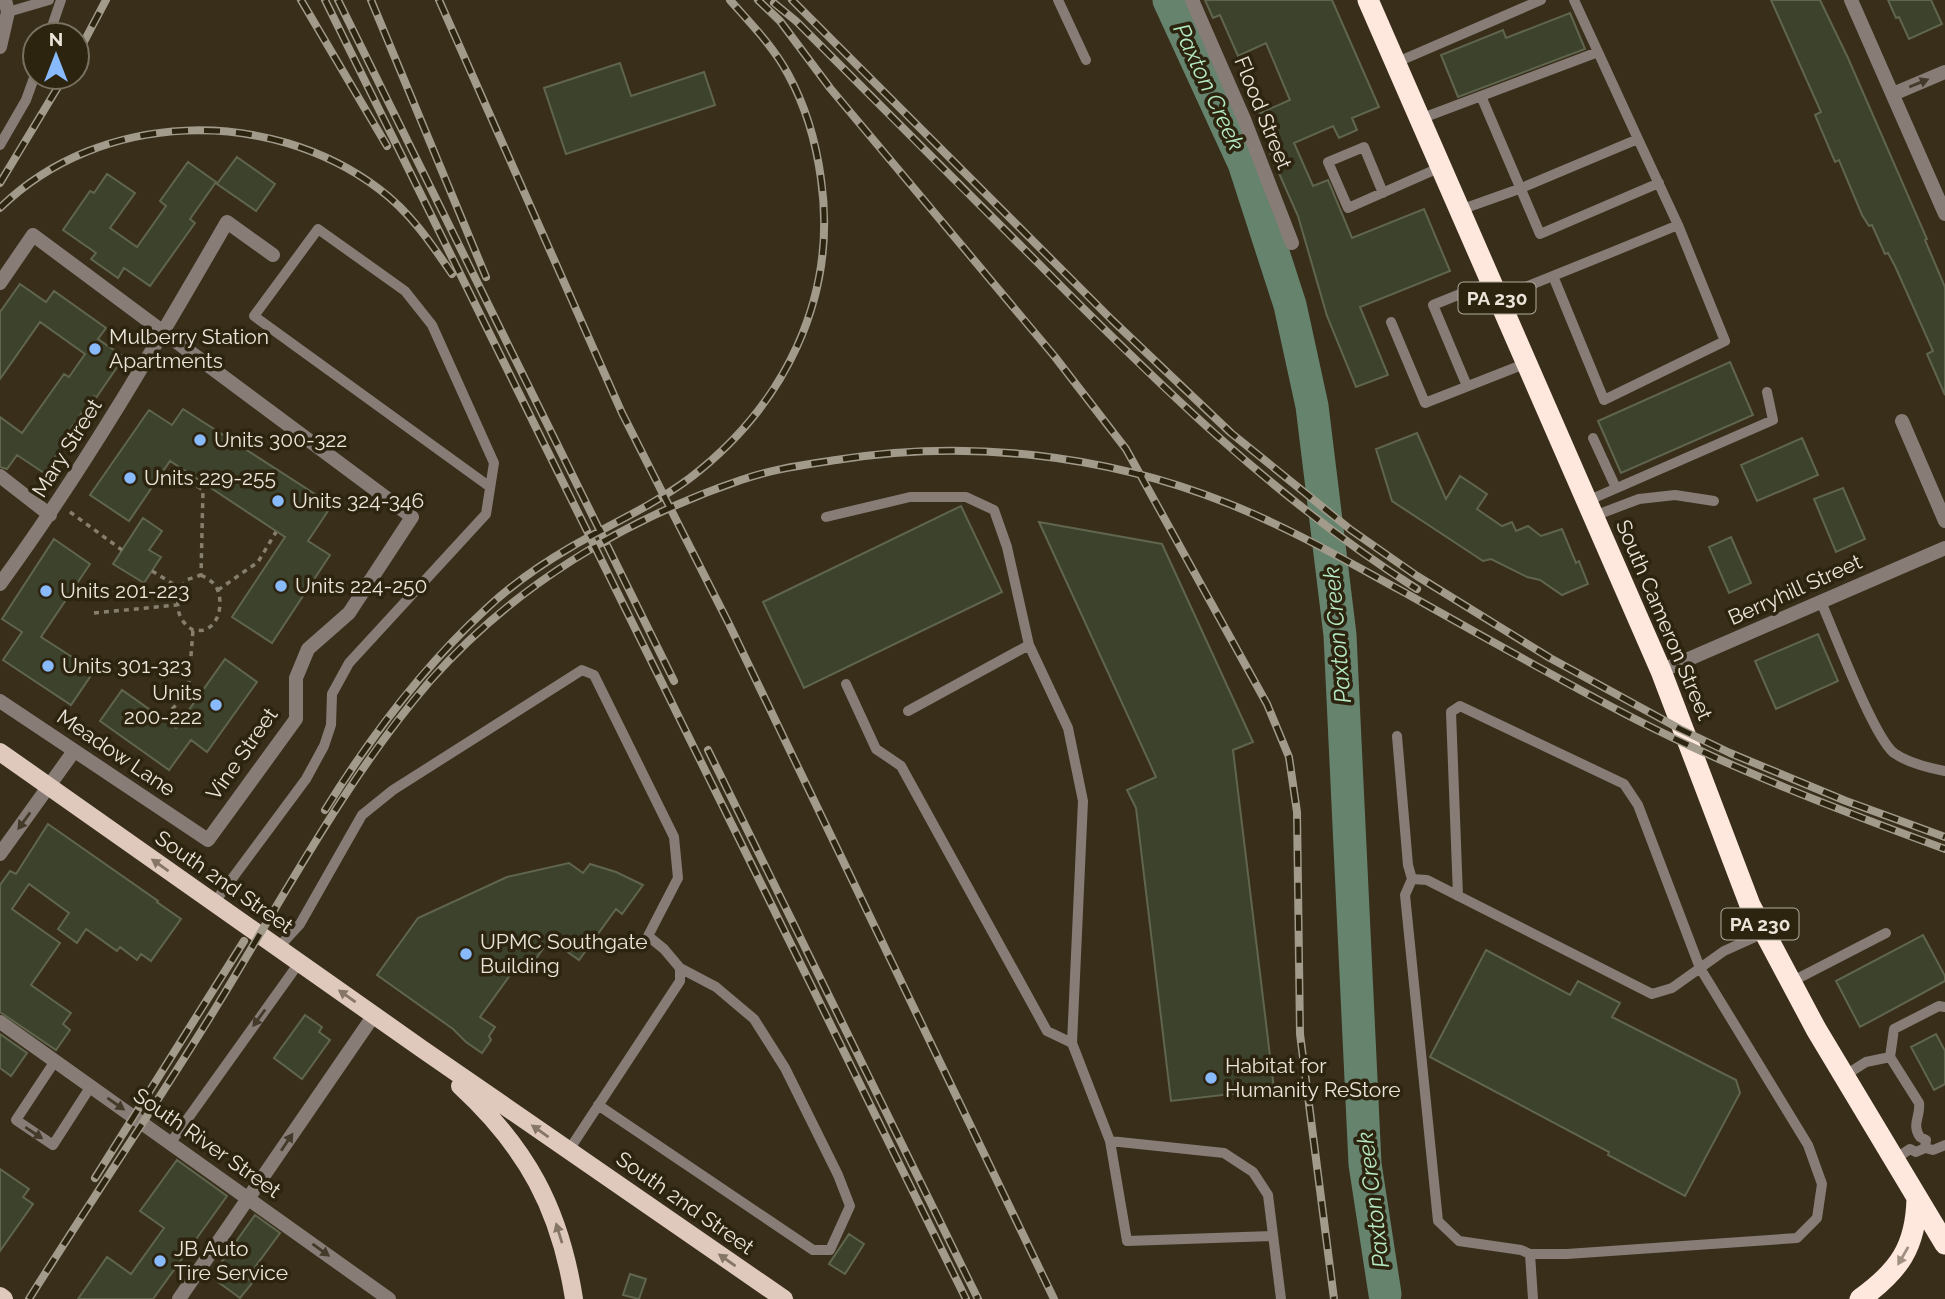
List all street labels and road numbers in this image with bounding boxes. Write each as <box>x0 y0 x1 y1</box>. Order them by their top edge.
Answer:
street label: Flood Street <box>1229 53 1297 173</box>
road number: PA 230 <box>1458 282 1536 314</box>
street label: Mary Street <box>26 394 107 502</box>
street label: South Cameron Street <box>1611 516 1718 724</box>
street label: Berryhill Street <box>1724 549 1865 630</box>
street label: Vine Street <box>201 703 283 805</box>
street label: Meadow Lane <box>52 704 180 801</box>
street label: South 2nd Street <box>151 825 298 938</box>
road number: PA 230 <box>1722 908 1798 940</box>
street label: South River Street <box>129 1082 286 1203</box>
street label: South 2nd Street <box>612 1146 759 1259</box>

